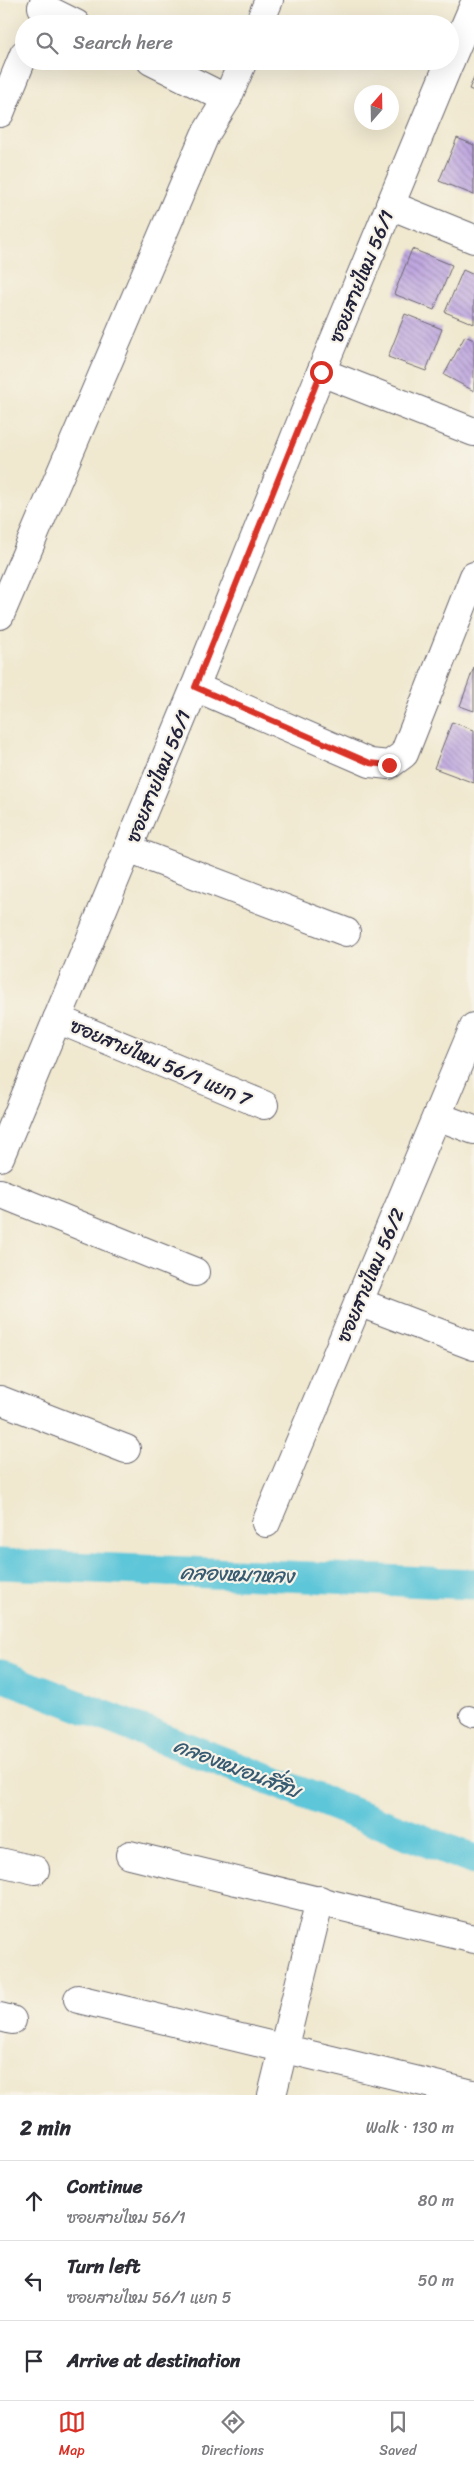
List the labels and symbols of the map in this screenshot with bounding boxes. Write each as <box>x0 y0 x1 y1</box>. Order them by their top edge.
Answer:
north arrow <box>354 85 399 130</box>
street label: ซอยสายไหม 56/1 <box>320 205 403 348</box>
route start <box>310 361 333 384</box>
street label: ซอยสายไหม 56/1 <box>117 705 200 848</box>
route end <box>378 754 401 777</box>
street label: ซอยสายไหม 56/1 แยก 7 <box>65 1009 258 1116</box>
street label: ซอยสายไหม 56/2 <box>327 1203 414 1348</box>
water label: คลองหมาหลง <box>180 1555 297 1594</box>
water label: คลองหมอนสี่สิบ <box>168 1728 308 1810</box>

